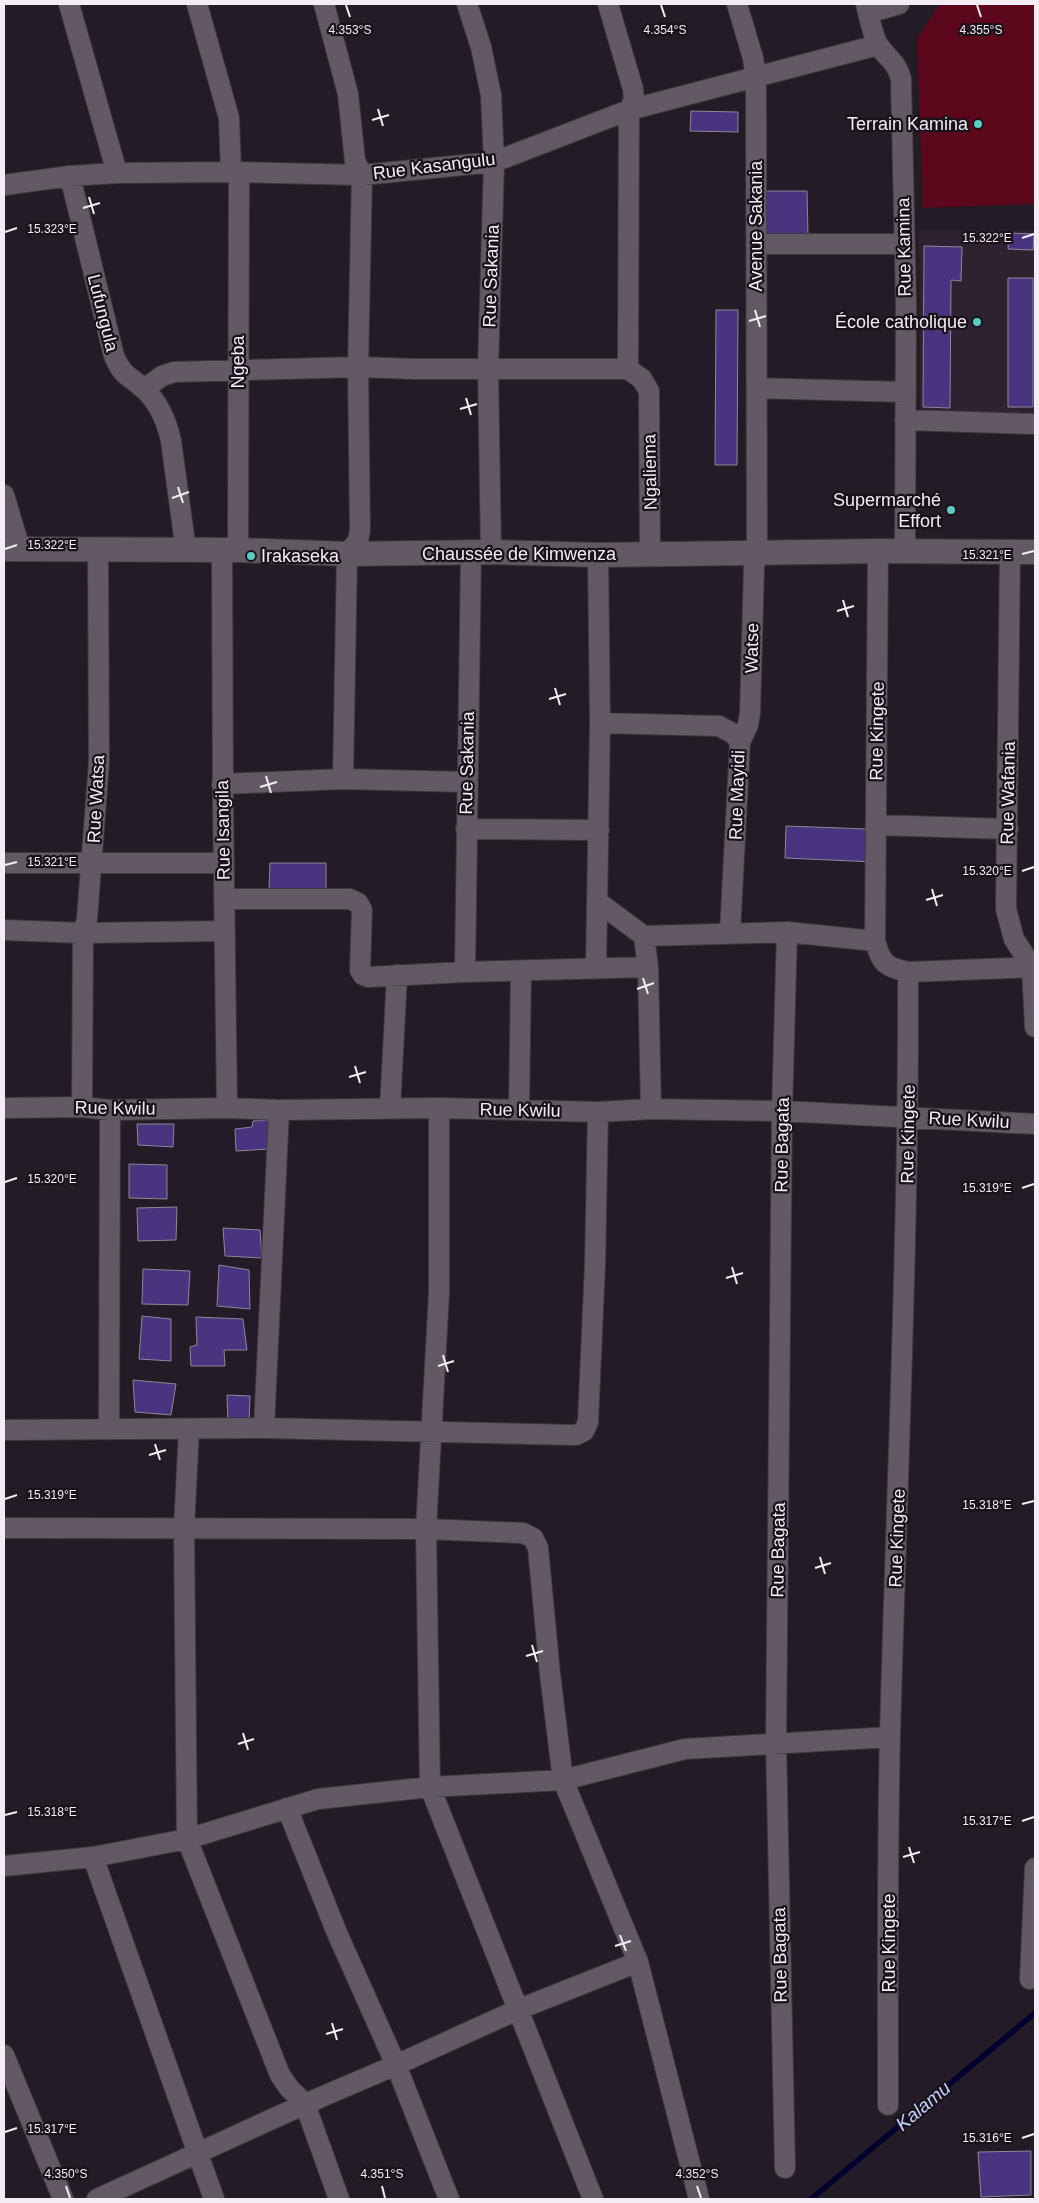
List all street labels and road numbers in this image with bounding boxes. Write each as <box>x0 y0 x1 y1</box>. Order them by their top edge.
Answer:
street label: Rue Kasangulu <box>372 149 496 183</box>
street label: Avenue Sakania <box>746 160 766 291</box>
street label: Rue Kamina <box>893 196 915 297</box>
street label: Rue Sakania <box>479 223 503 328</box>
street label: Lufungula <box>84 272 123 355</box>
street label: Ngeba <box>228 334 248 389</box>
street label: Ngaliema <box>639 433 661 510</box>
street label: Chaussée de Kimwenza <box>422 544 617 564</box>
street label: Watse <box>742 623 762 673</box>
street label: Rue Kingete <box>866 681 888 781</box>
street label: Rue Sakania <box>456 710 478 815</box>
street label: Rue Wafania <box>997 740 1019 845</box>
street label: Rue Mayidi <box>725 750 749 840</box>
street label: Rue Watsa <box>84 753 108 844</box>
street label: Rue Isangila <box>212 779 234 880</box>
street label: Rue Kingete <box>897 1084 919 1184</box>
street label: Rue Bagata <box>771 1096 793 1193</box>
street label: Rue Kwilu <box>74 1097 156 1119</box>
street label: Rue Kwilu <box>479 1099 561 1121</box>
street label: Rue Kwilu <box>928 1108 1010 1132</box>
street label: Rue Kingete <box>885 1488 909 1588</box>
street label: Rue Bagata <box>767 1501 789 1598</box>
street label: Rue Kingete <box>879 1893 899 1993</box>
street label: Rue Bagata <box>769 1906 791 2003</box>

